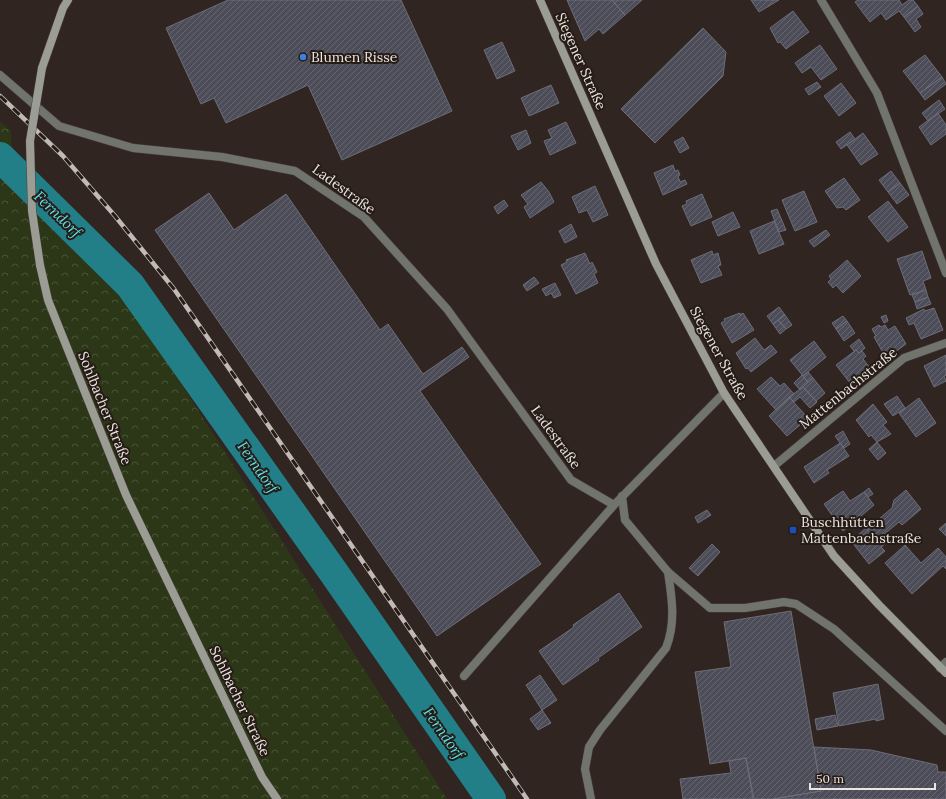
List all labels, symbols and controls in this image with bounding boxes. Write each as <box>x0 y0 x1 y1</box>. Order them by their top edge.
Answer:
street label: Siegener Straße <box>552 10 611 113</box>
place label: Blumen Risse <box>311 48 398 66</box>
marker: Blumen Risse <box>298 52 308 62</box>
street label: Ladestraße <box>309 160 379 218</box>
water label: Ferndorf <box>30 187 87 242</box>
street label: Siegener Straße <box>686 303 752 403</box>
street label: Mattenbachstraße <box>796 343 901 433</box>
street label: Sohlbacher Straße <box>74 349 136 468</box>
street label: Ladestraße <box>527 402 585 472</box>
water label: Ferndorf <box>233 438 283 497</box>
place label: Buschhütten Mattenbachstraße <box>801 513 922 547</box>
marker: Buschhütten Mattenbachstraße <box>788 525 798 535</box>
street label: Sohlbacher Straße <box>206 643 275 759</box>
water label: Ferndorf <box>419 704 469 763</box>
scale bar <box>810 765 935 791</box>
text: 50 m <box>816 771 844 786</box>

